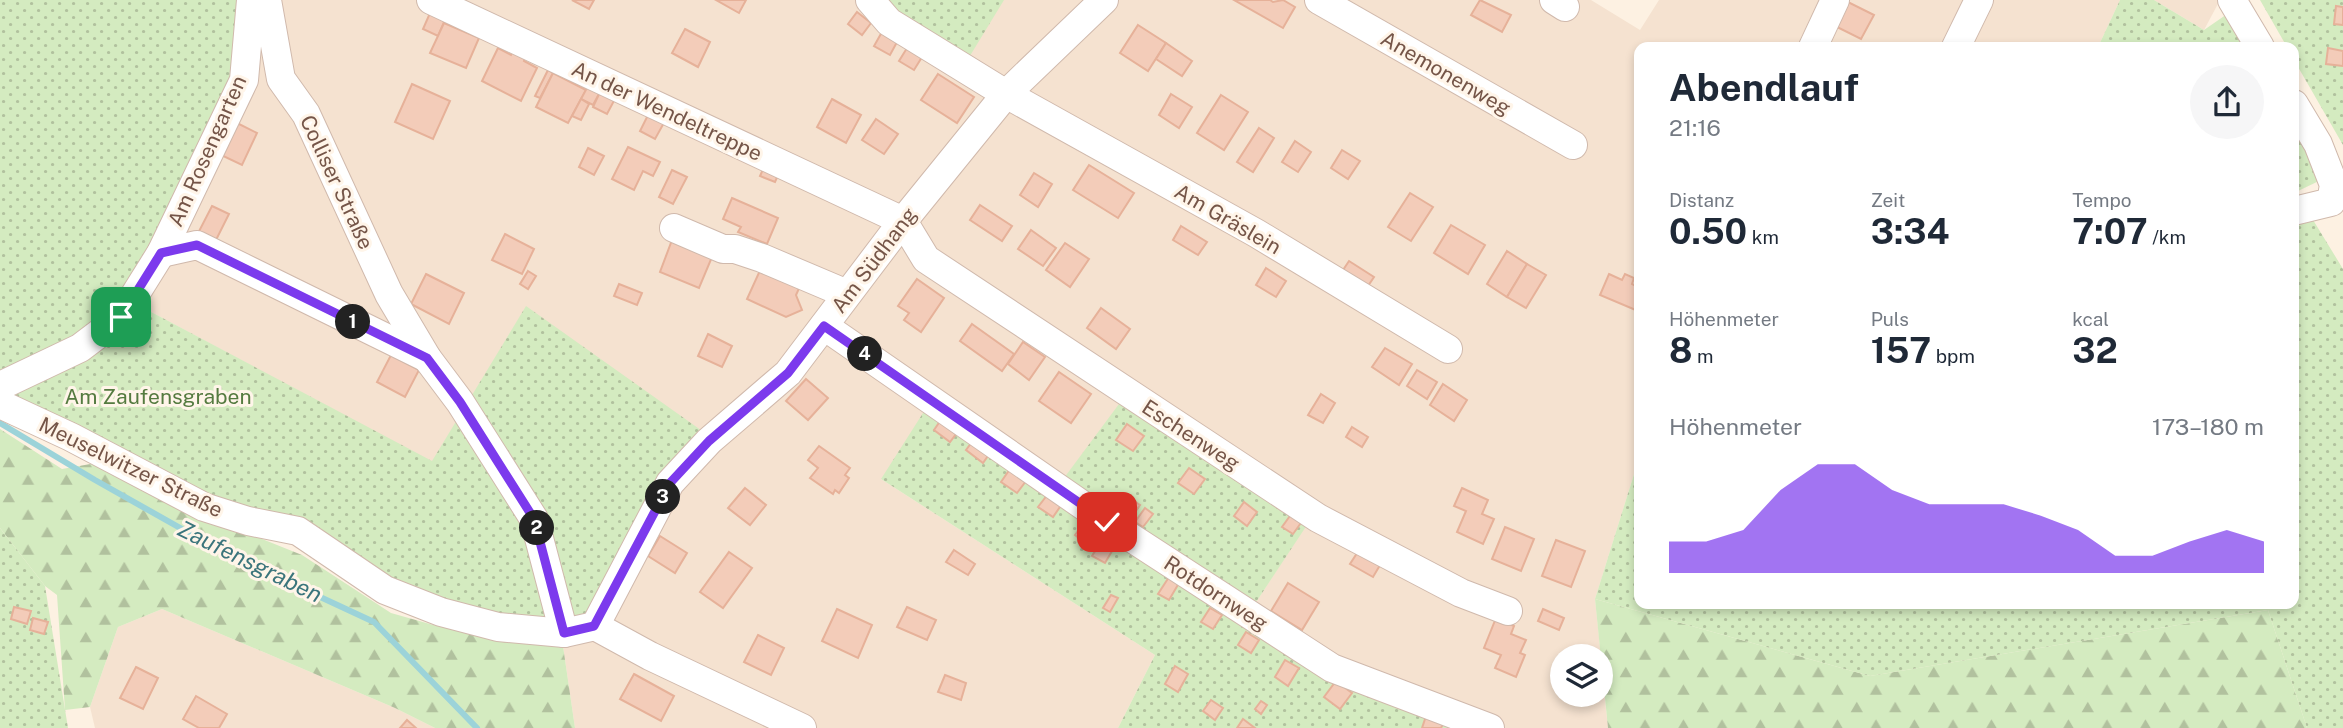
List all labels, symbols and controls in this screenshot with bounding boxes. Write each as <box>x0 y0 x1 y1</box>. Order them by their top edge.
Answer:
street label: Anemonenweg <box>1377 26 1515 120</box>
street label: An der Wendeltreppe <box>568 56 766 166</box>
text: Abendlauf <box>1669 65 1859 110</box>
button: share <box>2190 65 2264 139</box>
street label: Am Rosengarten <box>163 72 251 230</box>
street label: Colliser Straße <box>295 111 379 253</box>
text: 21:16 <box>1669 114 1721 141</box>
street label: Am Gräslein <box>1170 178 1286 260</box>
text: Distanz <box>1669 189 1734 211</box>
text: Zeit <box>1871 189 1905 211</box>
text: Tempo <box>2072 189 2132 211</box>
street label: Am Südhang <box>826 202 922 318</box>
text: 0.50 <box>1669 211 1747 252</box>
text: 3:34 <box>1871 211 1949 252</box>
text: 7:07 <box>2072 211 2148 252</box>
text: km <box>1747 226 1779 248</box>
text: /km <box>2148 226 2186 248</box>
pin <box>91 287 151 347</box>
icon: arrive <box>102 298 140 336</box>
pin: 1 <box>336 304 370 340</box>
text: Höhenmeter <box>1669 308 1779 330</box>
text: Puls <box>1871 308 1909 330</box>
text: kcal <box>2072 308 2109 330</box>
text: 1 <box>348 310 357 332</box>
text: 8 <box>1669 330 1693 371</box>
text: 157 <box>1871 330 1931 371</box>
text: 32 <box>2072 330 2118 371</box>
pin: 4 <box>848 336 882 372</box>
text: 4 <box>858 342 871 364</box>
text: m <box>1693 345 1714 367</box>
text: bpm <box>1931 345 1975 367</box>
park label: Am Zaufensgraben <box>64 384 252 409</box>
street label: Eschenweg <box>1137 394 1245 476</box>
street label: Meuselwitzer Straße <box>35 412 227 522</box>
text: Höhenmeter <box>1669 413 1802 440</box>
text: 173–180 m <box>2152 413 2264 440</box>
pin: 3 <box>646 480 680 514</box>
text: 3 <box>656 485 669 507</box>
pin <box>1077 492 1137 552</box>
icon: check <box>1088 503 1126 541</box>
pin: 2 <box>520 510 554 546</box>
water label: Zaufensgraben <box>173 514 327 608</box>
text: 2 <box>530 516 543 538</box>
street label: Rotdornweg <box>1159 550 1273 636</box>
map controls <box>1550 644 1613 707</box>
button: layers <box>1550 644 1613 707</box>

